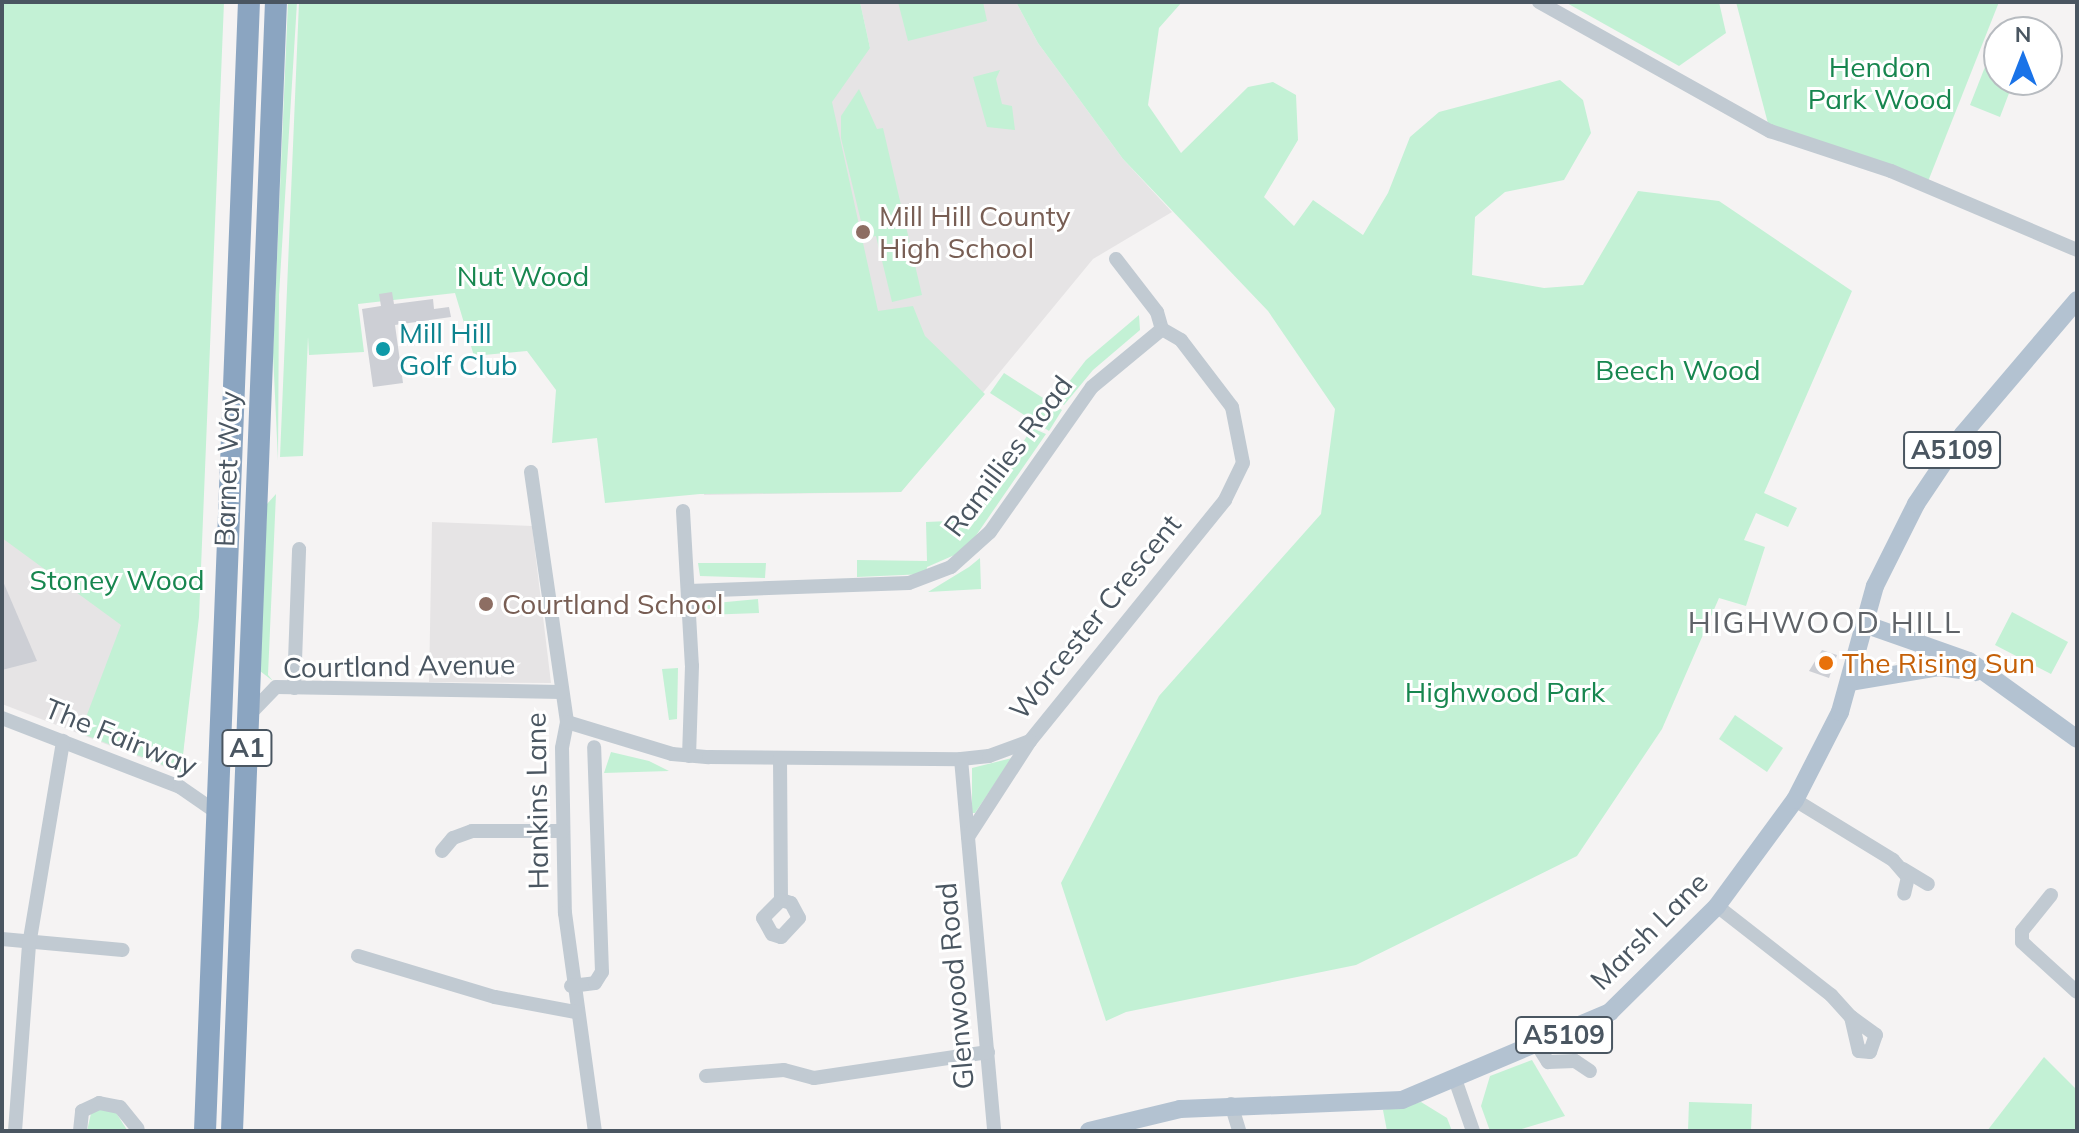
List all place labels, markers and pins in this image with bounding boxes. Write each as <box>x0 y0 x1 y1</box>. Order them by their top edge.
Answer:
place label: Mill Hill County High School <box>879 199 1071 265</box>
marker: Mill Hill County High School <box>854 223 872 241</box>
place label: Mill Hill Golf Club <box>399 316 518 382</box>
marker: Mill Hill Golf Club <box>374 340 392 358</box>
place label: Courtland School <box>502 587 723 621</box>
marker: Courtland School <box>477 595 495 613</box>
place label: The Rising Sun <box>1842 646 2035 680</box>
marker: The Rising Sun <box>1817 654 1835 672</box>

